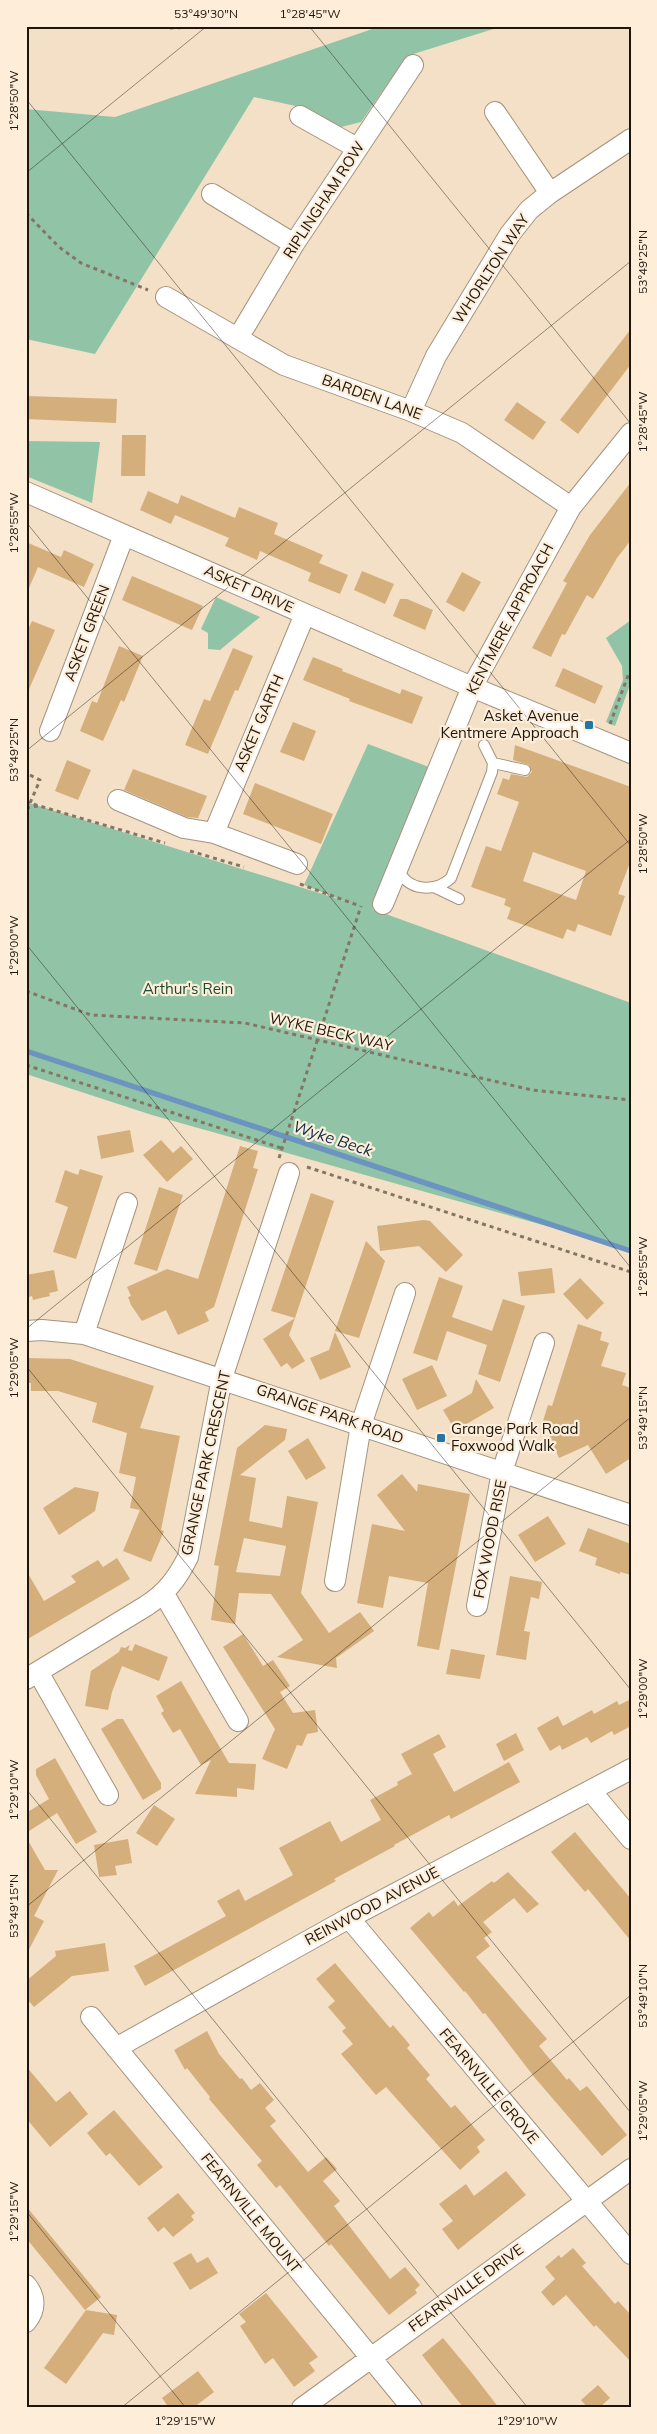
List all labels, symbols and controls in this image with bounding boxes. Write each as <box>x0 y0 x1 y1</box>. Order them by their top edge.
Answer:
text: 53°49'30"N <box>174 6 238 21</box>
text: 1°28'45"W <box>279 6 341 21</box>
text: 1°28'50"W <box>6 70 21 132</box>
street label: RIPLINGHAM ROW <box>279 137 369 262</box>
street label: WHORLTON WAY <box>448 210 533 327</box>
text: 53°49'25"N <box>635 230 650 294</box>
street label: BARDEN LANE <box>319 370 425 424</box>
text: 1°28'45"W <box>635 391 650 453</box>
text: 1°28'55"W <box>6 492 21 554</box>
street label: KENTMERE APPROACH <box>462 540 557 698</box>
street label: ASKET DRIVE <box>201 560 297 617</box>
street label: ASKET GREEN <box>59 582 114 684</box>
street label: ASKET GARTH <box>229 671 288 774</box>
place label: Asket Avenue Kentmere Approach <box>441 706 579 742</box>
text: 53°49'25"N <box>6 718 21 782</box>
marker: Asket Avenue Kentmere Approach <box>583 719 595 731</box>
text: 1°28'50"W <box>635 813 650 875</box>
text: 1°29'00"W <box>6 915 21 977</box>
park label: Arthur's Rein <box>143 979 233 998</box>
street label: WYKE BECK WAY <box>268 1008 396 1055</box>
water label: Wyke Beck <box>291 1116 376 1160</box>
text: 1°28'55"W <box>635 1236 650 1298</box>
text: 1°29'05"W <box>6 1337 21 1399</box>
street label: GRANGE PARK CRESCENT <box>177 1369 234 1557</box>
street label: GRANGE PARK ROAD <box>254 1379 406 1448</box>
text: 53°49'15"N <box>635 1386 650 1450</box>
place label: Grange Park Road Foxwood Walk <box>451 1419 579 1455</box>
marker: Grange Park Road Foxwood Walk <box>435 1432 447 1444</box>
street label: FOX WOOD RISE <box>469 1478 510 1600</box>
text: 1°29'00"W <box>635 1658 650 1720</box>
text: 1°29'10"W <box>6 1759 21 1821</box>
street label: REINWOOD AVENUE <box>301 1862 442 1949</box>
text: 53°49'15"N <box>6 1874 21 1938</box>
text: 53°49'10"N <box>635 1964 650 2028</box>
street label: FEARNVILLE GROVE <box>436 2024 543 2147</box>
text: 1°29'05"W <box>635 2080 650 2142</box>
street label: FEARNVILLE MOUNT <box>197 2149 306 2276</box>
text: 1°29'15"W <box>6 2181 21 2243</box>
street label: FEARNVILLE DRIVE <box>404 2239 527 2336</box>
text: 1°29'15"W <box>154 2413 216 2428</box>
text: 1°29'10"W <box>496 2413 558 2428</box>

